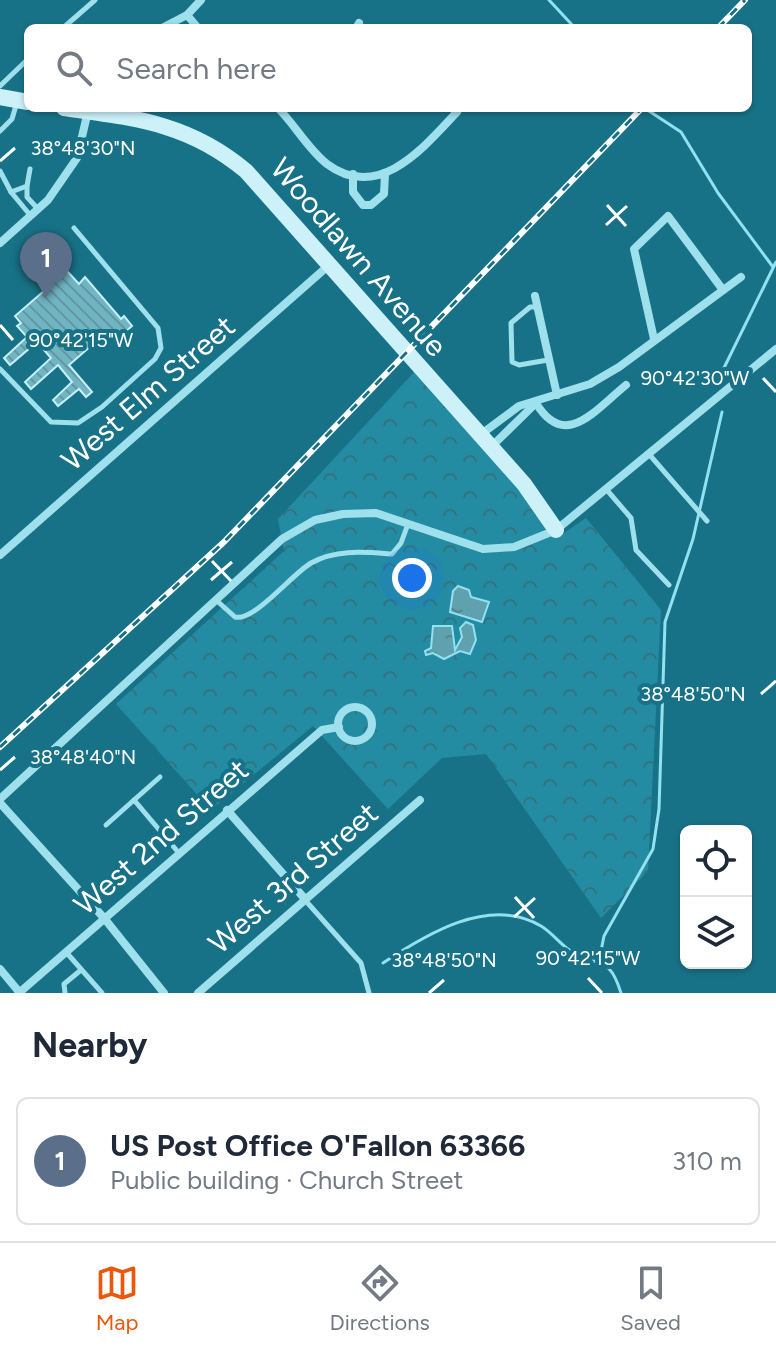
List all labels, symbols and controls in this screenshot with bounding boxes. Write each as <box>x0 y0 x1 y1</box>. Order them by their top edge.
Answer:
search box <box>24 24 752 112</box>
icon: search <box>52 46 96 90</box>
text: Search here <box>116 50 276 87</box>
text: 38°48'30"N <box>31 136 135 160</box>
street label: Woodlawn Avenue <box>263 150 455 364</box>
pin: 1 <box>20 232 72 298</box>
street label: West Elm Street <box>54 308 242 478</box>
text: 90°42'15"W <box>29 328 133 352</box>
text: 90°42'30"W <box>641 366 749 390</box>
your location <box>392 558 432 598</box>
text: 38°48'50"N <box>640 682 746 706</box>
text: 38°48'40"N <box>30 745 136 769</box>
street label: West 2nd Street <box>66 751 256 923</box>
street label: West 3rd Street <box>201 794 385 962</box>
map controls <box>680 825 752 969</box>
button: locate <box>680 825 752 897</box>
button: layers <box>680 897 752 969</box>
text: 90°42'15"W <box>536 946 640 970</box>
text: 38°48'50"N <box>391 948 497 972</box>
text: Nearby <box>32 1025 147 1066</box>
text: US Post Office O'Fallon 63366 <box>110 1127 525 1164</box>
text: 1 <box>55 1145 65 1177</box>
text: 310 m <box>672 1145 742 1177</box>
text: Public building · Church Street <box>110 1164 463 1196</box>
tab: Map <box>95 1261 139 1336</box>
tab: Directions <box>330 1261 430 1336</box>
tab: Saved <box>620 1261 681 1336</box>

